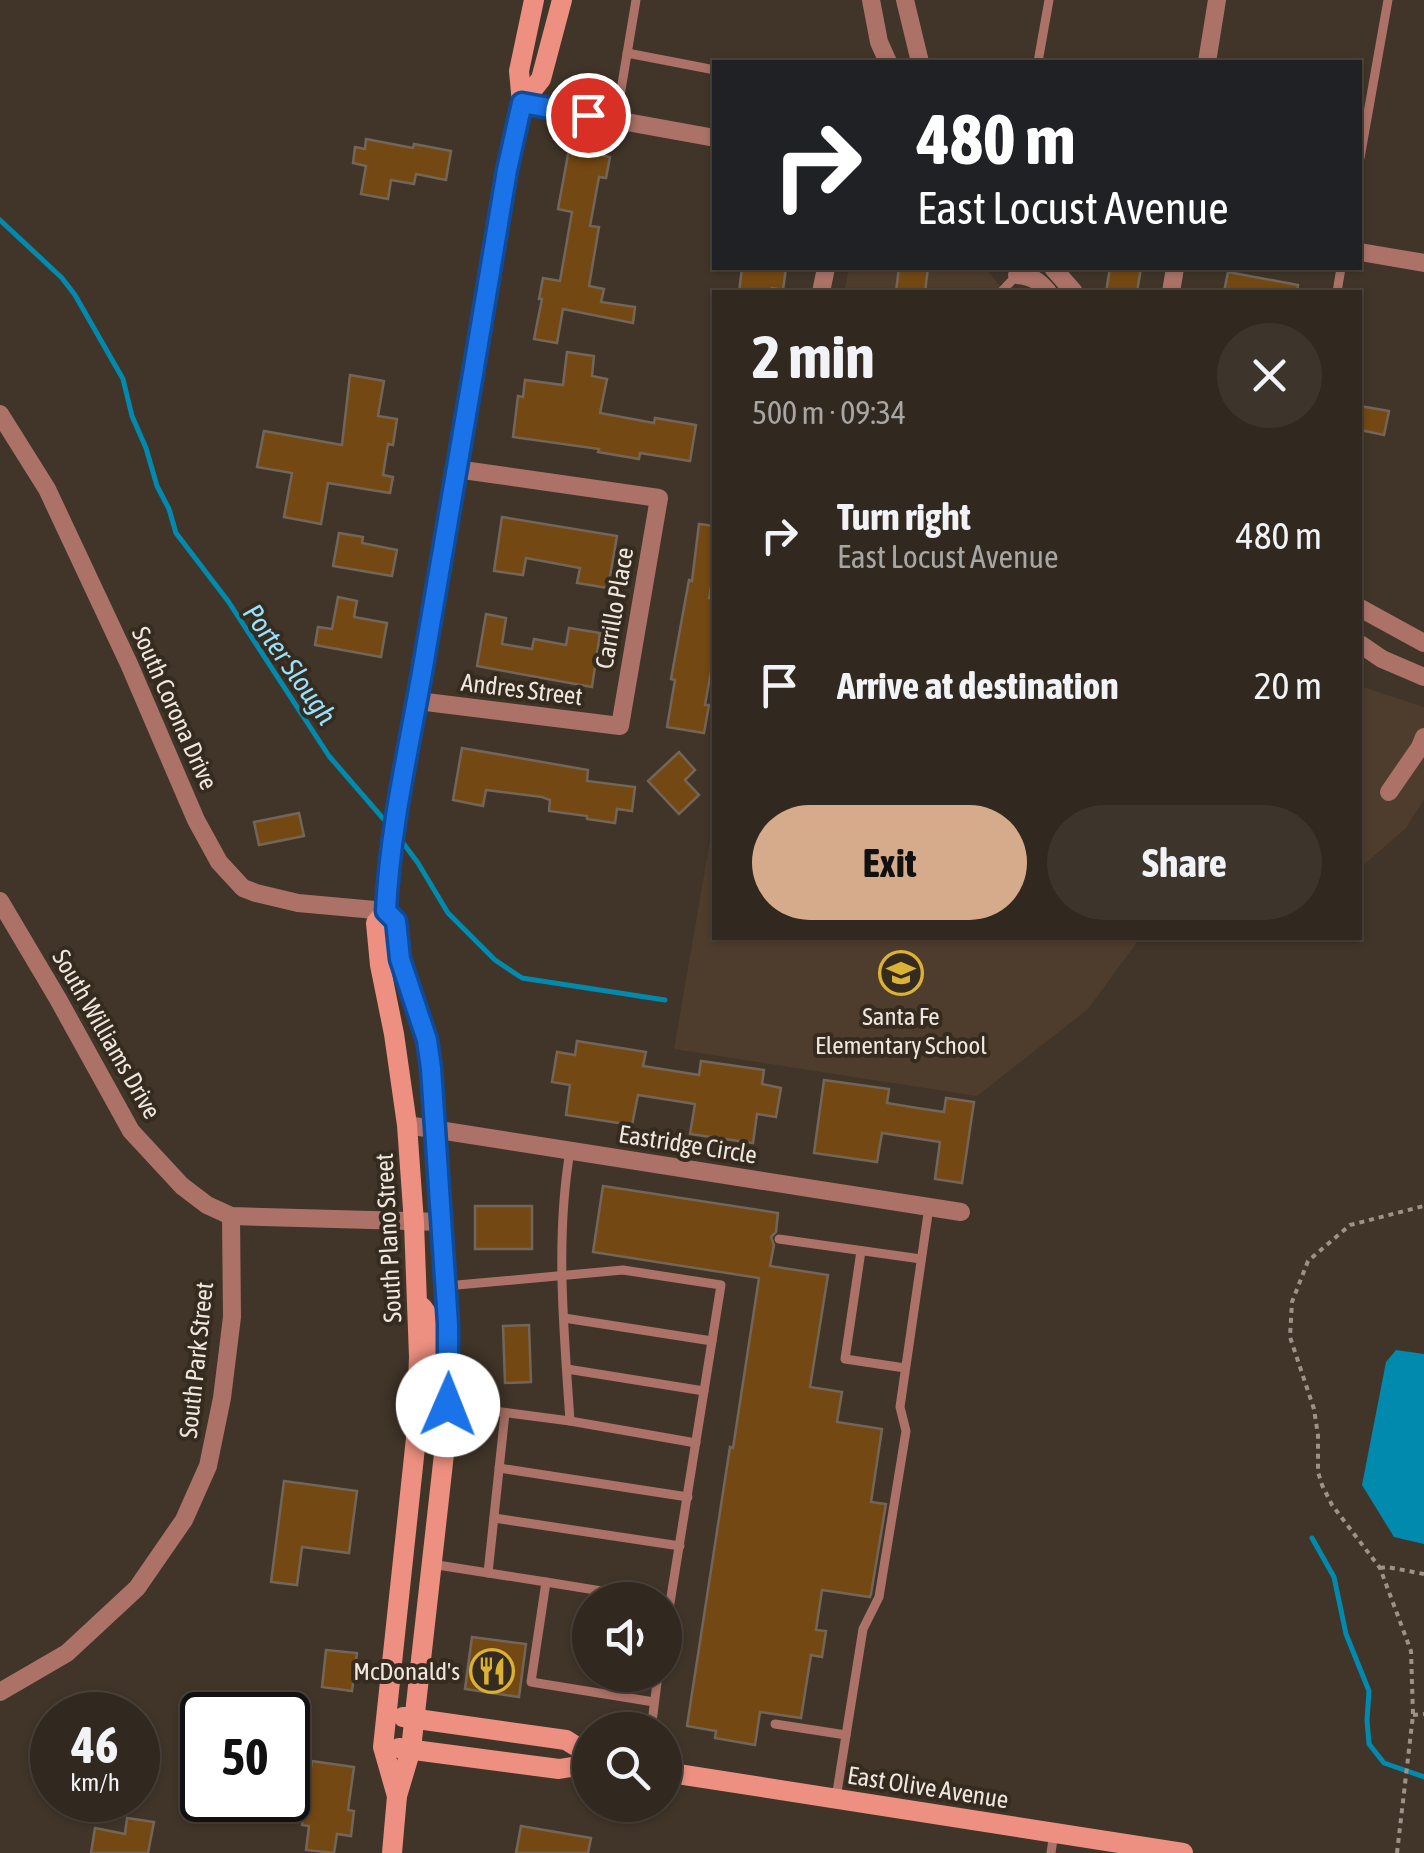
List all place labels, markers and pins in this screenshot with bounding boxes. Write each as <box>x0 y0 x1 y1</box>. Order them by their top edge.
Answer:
pin <box>546 73 631 158</box>
school or university icon: Santa Fe Elementary School <box>878 950 924 996</box>
place label: Santa Fe Elementary School <box>815 1002 987 1059</box>
restaurant icon: McDonald's <box>469 1648 515 1694</box>
place label: McDonald's <box>353 1657 460 1685</box>

